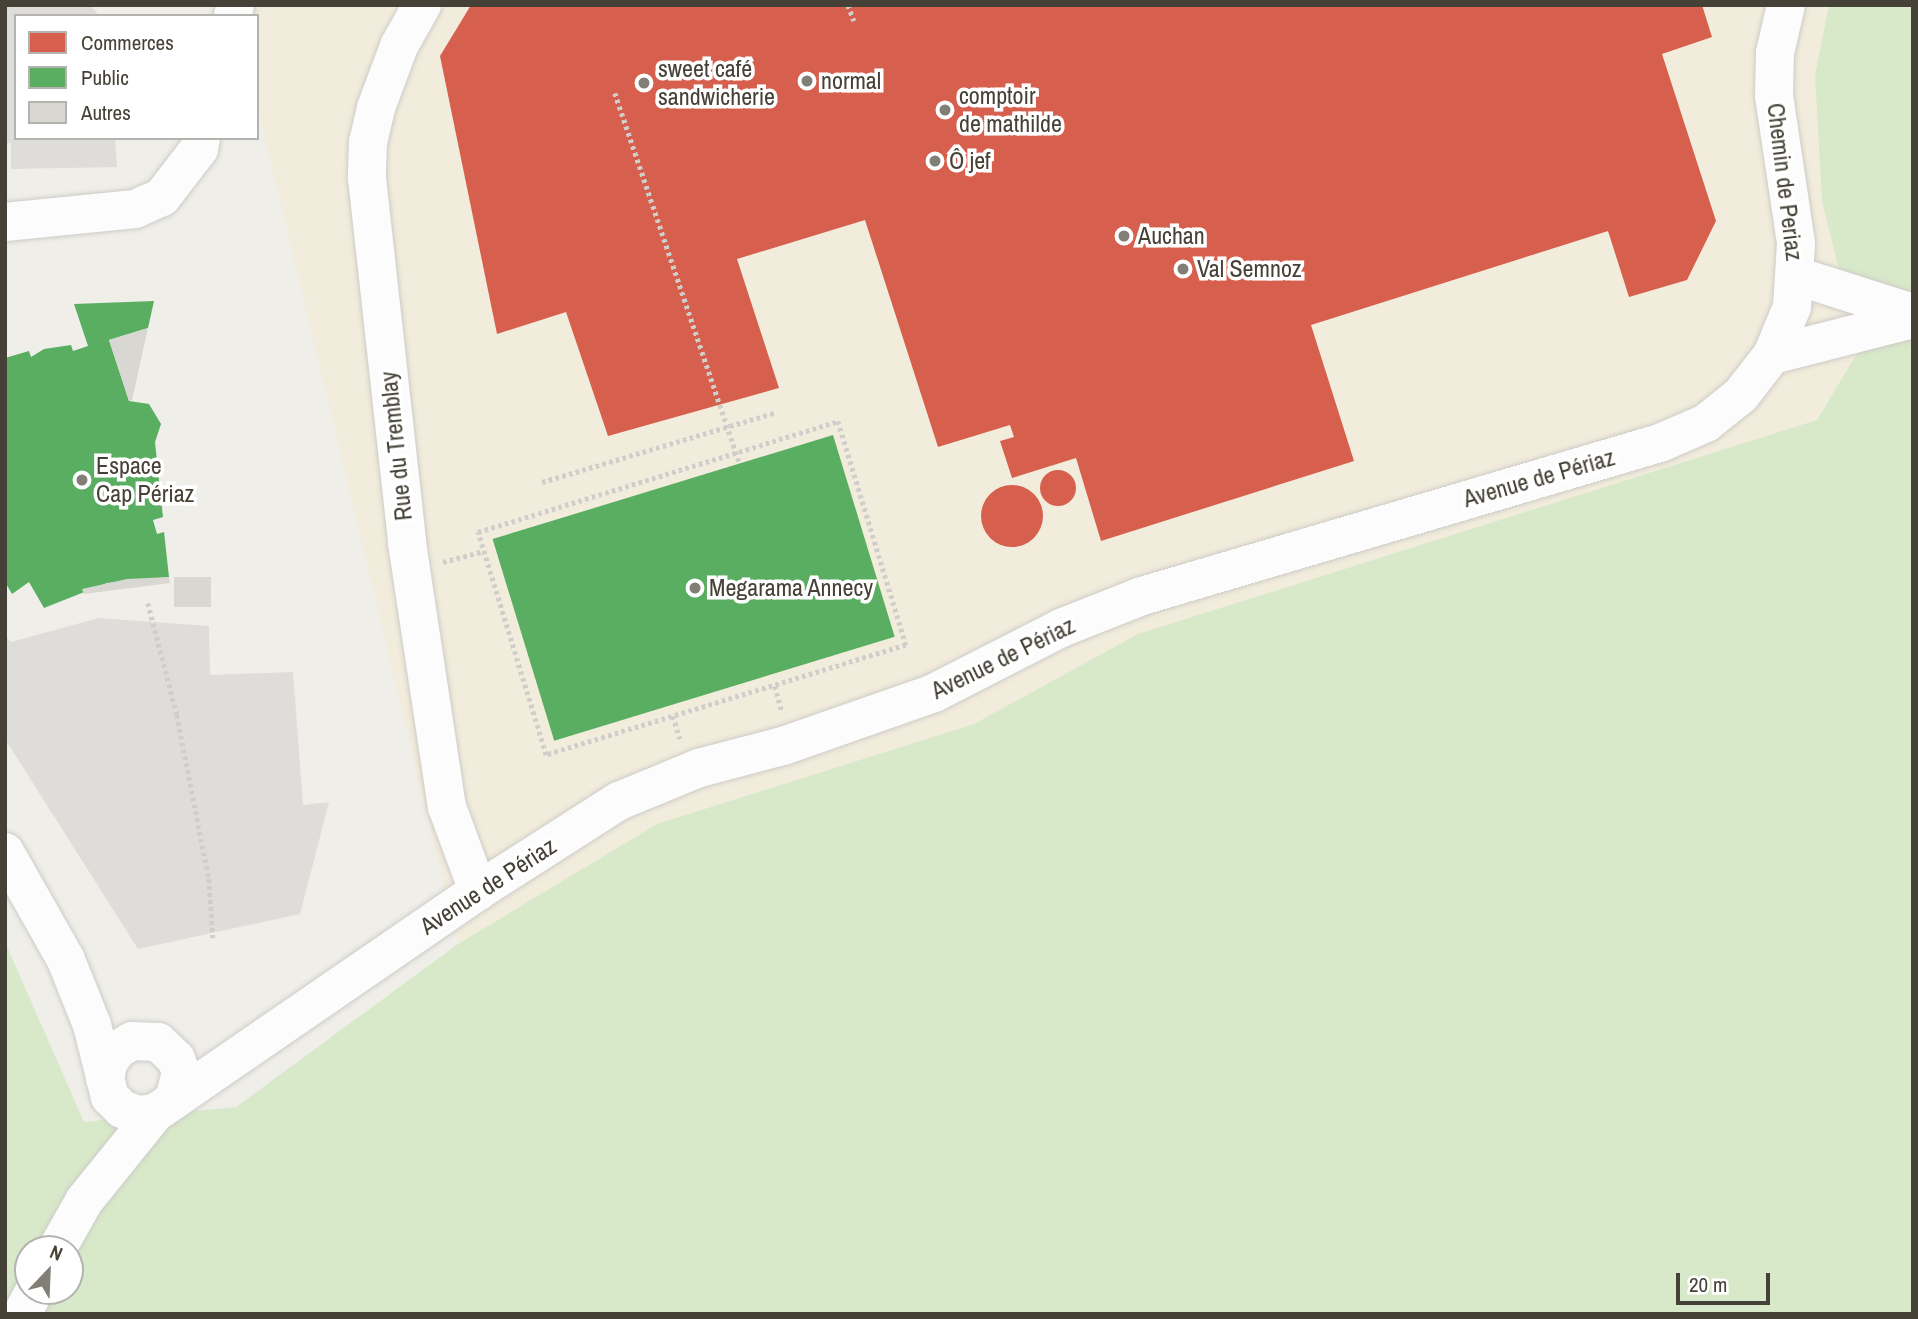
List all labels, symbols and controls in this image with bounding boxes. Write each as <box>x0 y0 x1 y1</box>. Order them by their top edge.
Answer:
legend <box>14 14 259 140</box>
text: Commerces <box>81 28 174 57</box>
place label: sweet café sandwicherie <box>658 55 775 111</box>
text: Public <box>81 63 129 92</box>
place label: normal <box>821 67 881 95</box>
marker: normal <box>799 73 815 89</box>
marker: sweet café sandwicherie <box>636 75 652 91</box>
place label: comptoir de mathilde <box>959 82 1062 138</box>
text: Autres <box>81 98 131 127</box>
marker: comptoir de mathilde <box>937 102 953 118</box>
street label: Chemin de Periaz <box>1761 102 1809 262</box>
place label: Ô jef <box>949 147 991 175</box>
marker: Ô jef <box>927 153 943 169</box>
place label: Auchan <box>1138 222 1205 250</box>
marker: Auchan <box>1116 228 1132 244</box>
place label: Val Semnoz <box>1197 255 1302 283</box>
marker: Val Semnoz <box>1175 261 1191 277</box>
street label: Rue du Tremblay <box>374 370 418 522</box>
street label: Avenue de Périaz <box>1460 443 1618 513</box>
place label: Espace Cap Périaz <box>96 452 194 508</box>
marker: Espace Cap Périaz <box>74 472 90 488</box>
place label: Megarama Annecy <box>709 574 874 602</box>
marker: Megarama Annecy <box>687 580 703 596</box>
street label: Avenue de Périaz <box>927 611 1079 705</box>
street label: Avenue de Périaz <box>415 831 561 941</box>
north arrow <box>14 1235 84 1305</box>
text: N <box>46 1238 67 1267</box>
scale bar <box>1680 1260 1774 1304</box>
text: 20 m <box>1689 1270 1727 1299</box>

